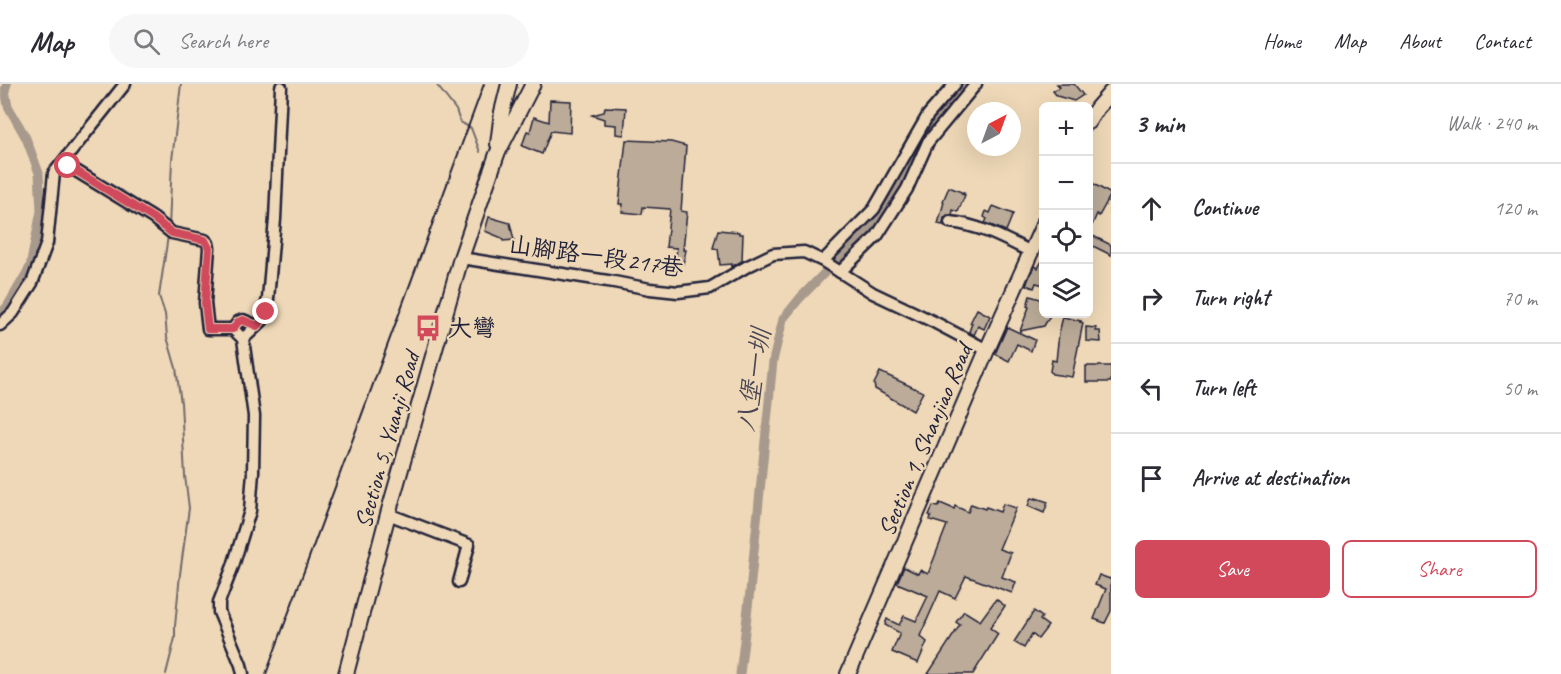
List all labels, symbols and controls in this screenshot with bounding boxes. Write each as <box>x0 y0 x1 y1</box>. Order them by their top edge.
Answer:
search box <box>109 14 529 68</box>
text: Map <box>30 24 73 59</box>
icon: search <box>130 25 163 58</box>
text: Search here <box>178 27 268 55</box>
text: Home <box>1263 28 1301 54</box>
text: Map <box>1334 28 1366 54</box>
text: About <box>1399 28 1441 54</box>
text: Contact <box>1474 28 1531 54</box>
north arrow <box>967 102 1021 156</box>
map controls <box>1039 102 1093 318</box>
button: + <box>1039 102 1093 156</box>
text: 3 min <box>1135 107 1185 140</box>
text: Walk · 240 m <box>1447 111 1537 136</box>
route start <box>54 152 80 178</box>
button: − <box>1039 156 1093 210</box>
icon: ahead <box>1135 192 1168 225</box>
text: Continue <box>1192 194 1258 222</box>
text: 120 m <box>1494 196 1537 221</box>
button: locate <box>1039 210 1093 264</box>
street label: 山腳路一段217巷 <box>507 229 685 283</box>
button: layers <box>1039 264 1093 318</box>
icon: right <box>1135 282 1168 315</box>
text: Turn right <box>1192 284 1269 312</box>
text: 70 m <box>1503 286 1537 311</box>
route end <box>252 298 278 324</box>
bus stop icon: 大彎 <box>413 313 443 343</box>
place label: 大彎 <box>448 313 496 343</box>
water label: 八堡一圳 <box>729 323 778 434</box>
street label: Section 1, Shanjiao Road <box>871 337 980 540</box>
street label: Section 5, Yuanji Road <box>348 345 427 531</box>
icon: left <box>1135 372 1168 405</box>
text: Turn left <box>1192 374 1256 402</box>
text: 50 m <box>1503 376 1537 401</box>
icon: arrive <box>1135 462 1168 495</box>
text: Arrive at destination <box>1192 464 1349 492</box>
button: Save <box>1135 540 1330 598</box>
button: Share <box>1342 540 1537 598</box>

